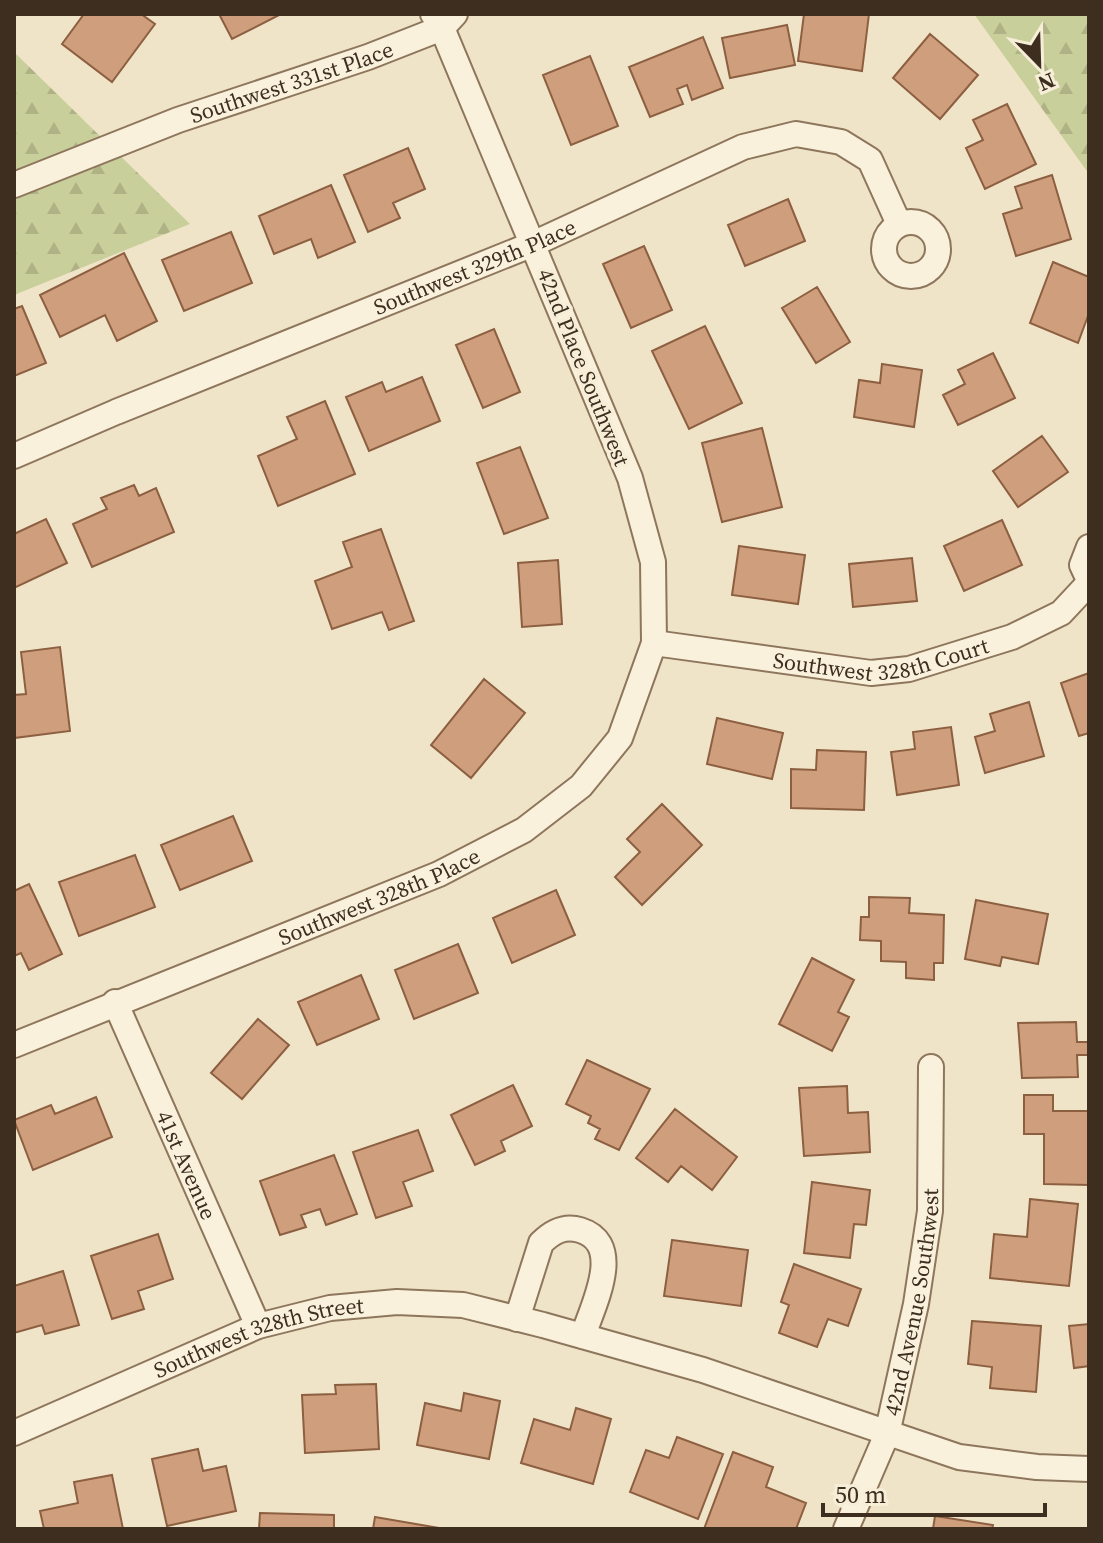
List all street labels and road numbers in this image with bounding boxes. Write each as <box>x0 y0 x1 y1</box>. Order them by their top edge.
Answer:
street label: Southwest 331st Place <box>186 34 397 130</box>
street label: Southwest 329th Place <box>369 211 581 322</box>
street label: 42nd Place Southwest <box>531 264 638 471</box>
street label: Southwest 328th Court <box>771 630 993 688</box>
street label: Southwest 328th Place <box>274 840 485 952</box>
street label: 41st Avenue <box>150 1106 224 1224</box>
street label: 42nd Avenue Southwest <box>877 1188 945 1418</box>
street label: Southwest 328th Street <box>149 1290 366 1385</box>

